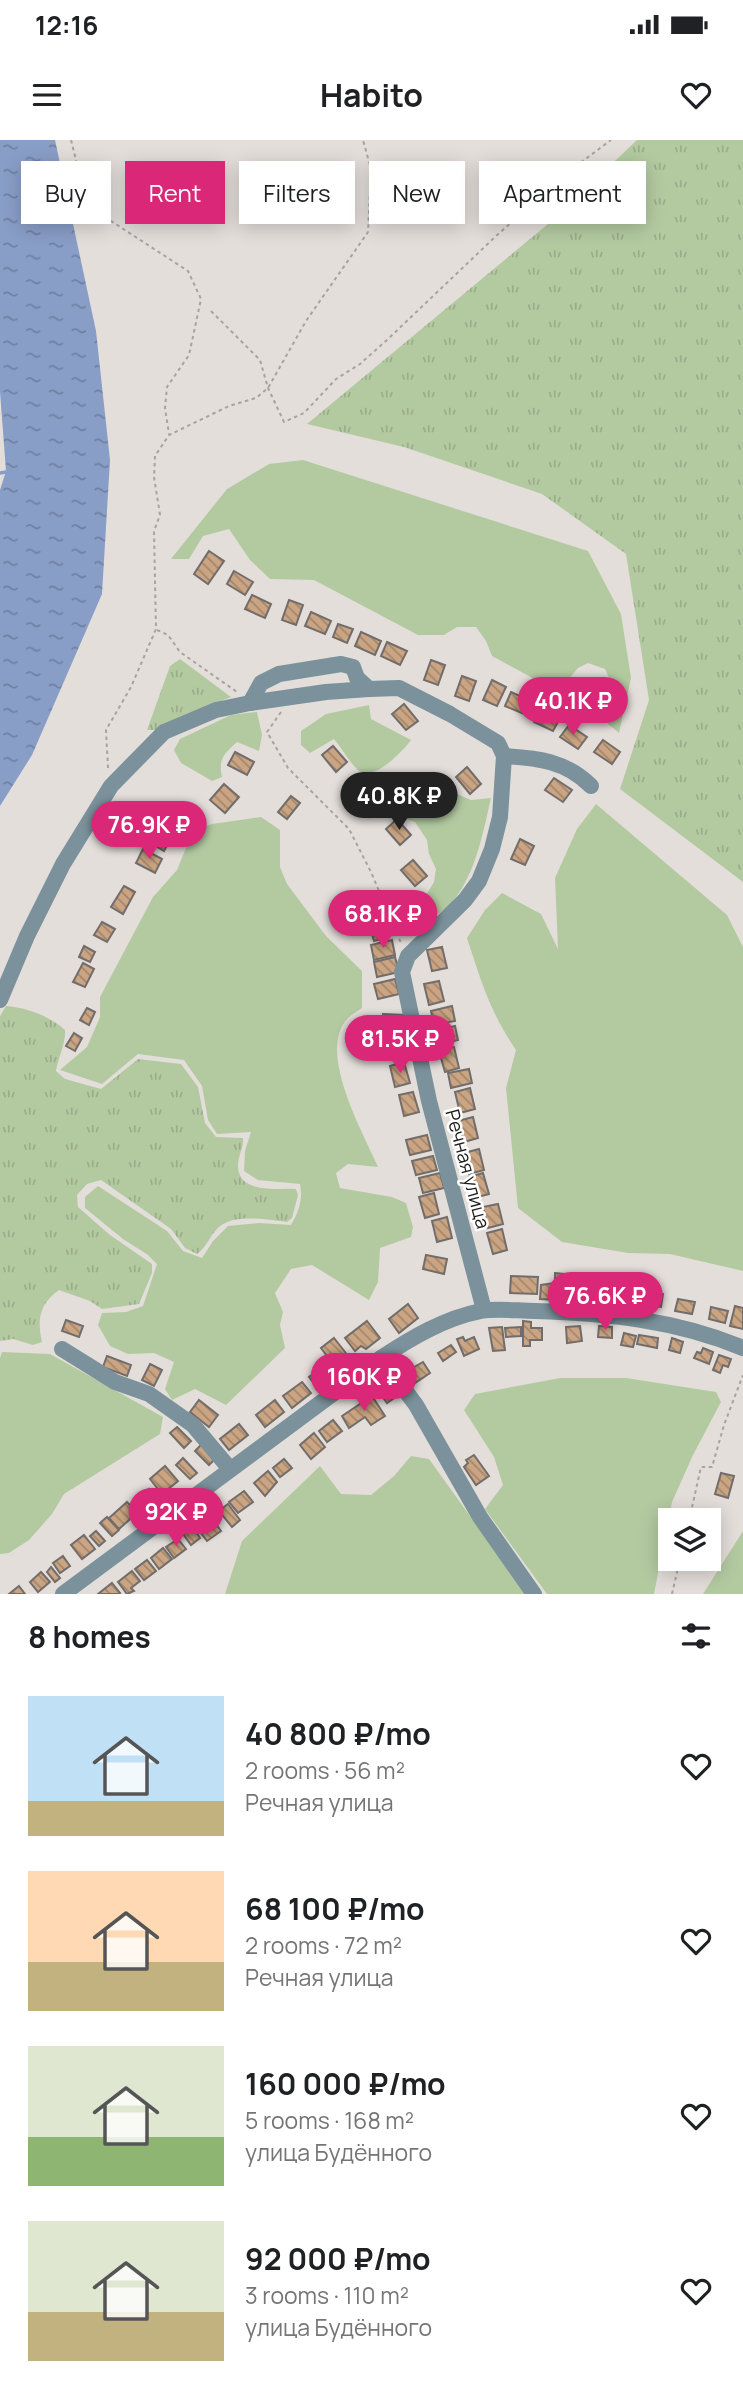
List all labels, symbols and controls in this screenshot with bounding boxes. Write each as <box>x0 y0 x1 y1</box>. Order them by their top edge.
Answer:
text: 12:16 <box>35 7 98 43</box>
text: Habito <box>320 73 423 117</box>
icon: menu <box>28 76 66 114</box>
icon: heart <box>677 76 715 114</box>
chip: Buy <box>21 161 111 224</box>
chip: Rent <box>125 161 225 224</box>
chip: Filters <box>239 161 355 224</box>
chip: New <box>369 161 465 224</box>
chip: Apartment <box>479 161 646 224</box>
pin: 40.1K ₽ <box>508 678 638 737</box>
text: 40.1K ₽ <box>534 684 612 716</box>
pin: 40.8K ₽ <box>334 772 464 832</box>
text: 40.8K ₽ <box>357 779 441 811</box>
pin: 76.9K ₽ <box>84 802 214 861</box>
text: 76.9K ₽ <box>108 808 190 840</box>
pin: 68.1K ₽ <box>318 890 448 950</box>
text: 68.1K ₽ <box>344 897 422 929</box>
pin: 81.5K ₽ <box>335 1016 465 1075</box>
text: 81.5K ₽ <box>361 1022 439 1054</box>
street label: Речная улица <box>440 1106 496 1232</box>
pin: 76.6K ₽ <box>540 1272 670 1332</box>
text: 76.6K ₽ <box>564 1279 646 1311</box>
pin: 160K ₽ <box>307 1354 421 1413</box>
text: 160K ₽ <box>327 1360 401 1392</box>
pin: 92K ₽ <box>127 1488 225 1548</box>
text: 92K ₽ <box>145 1495 207 1527</box>
map controls <box>658 1508 721 1571</box>
button: layers <box>658 1508 721 1571</box>
text: 8 homes <box>28 1616 151 1657</box>
icon: filters <box>677 1617 715 1655</box>
text: 40 800 ₽/mo <box>245 1713 431 1754</box>
icon: home <box>84 1724 168 1808</box>
icon: heart <box>677 1747 715 1785</box>
text: 2 rooms · 56 m² <box>245 1754 405 1786</box>
text: Речная улица <box>245 1786 394 1818</box>
text: 68 100 ₽/mo <box>245 1888 425 1929</box>
icon: home <box>84 1899 168 1983</box>
icon: heart <box>677 1922 715 1960</box>
text: 2 rooms · 72 m² <box>245 1929 402 1961</box>
text: Речная улица <box>245 1961 394 1993</box>
text: 160 000 ₽/mo <box>245 2063 446 2104</box>
icon: home <box>84 2074 168 2158</box>
icon: heart <box>677 2097 715 2135</box>
text: 5 rooms · 168 m² <box>245 2104 414 2136</box>
text: улица Будённого <box>245 2136 432 2168</box>
text: 92 000 ₽/mo <box>245 2238 431 2279</box>
icon: home <box>84 2249 168 2333</box>
icon: heart <box>677 2272 715 2310</box>
text: 3 rooms · 110 m² <box>245 2279 409 2311</box>
text: улица Будённого <box>245 2311 432 2343</box>

